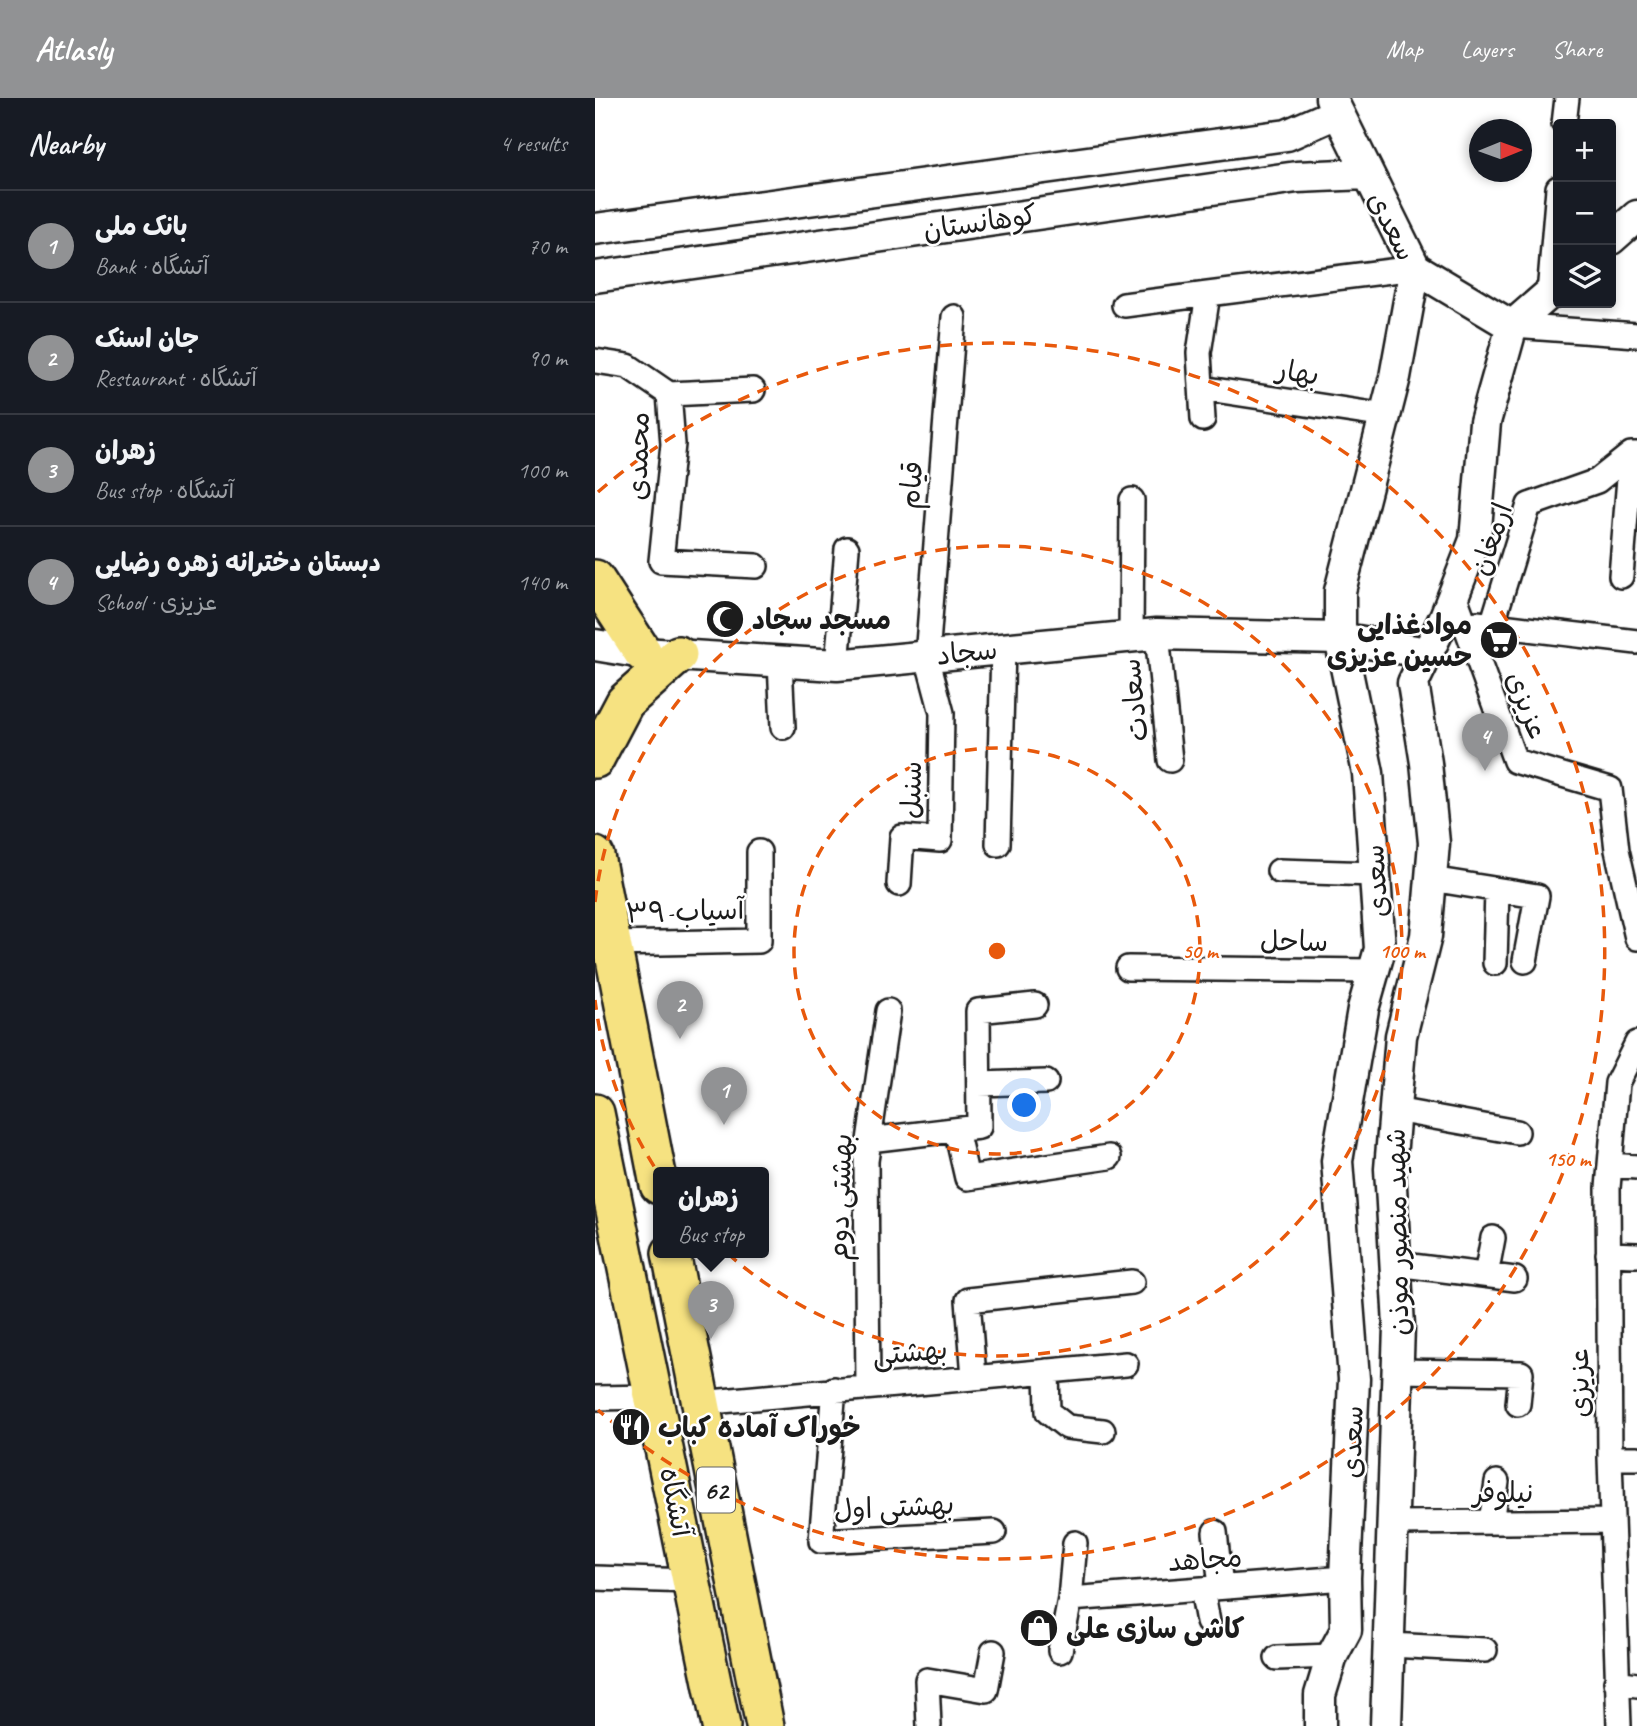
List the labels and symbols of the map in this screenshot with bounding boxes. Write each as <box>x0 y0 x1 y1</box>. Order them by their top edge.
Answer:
north arrow <box>1469 119 1532 182</box>
street label: سعدی <box>1360 186 1424 266</box>
street label: کوهانستان <box>921 197 1039 247</box>
street label: بهار <box>1272 351 1322 393</box>
street label: محمدی <box>619 411 657 501</box>
street label: قیام <box>891 460 935 511</box>
street label: ارمغان <box>1462 498 1520 580</box>
mosque icon: مسجد سجاد <box>704 598 746 640</box>
place label: مسجد سجاد <box>752 602 891 637</box>
place label: موادغذایی حسین عزیزی <box>1327 607 1472 674</box>
supermarket icon: موادغذایی حسین عزیزی <box>1478 619 1520 661</box>
street label: سجاد <box>935 631 999 673</box>
street label: سعادت <box>1112 657 1156 743</box>
street label: عزیزی <box>1498 666 1556 744</box>
pin: 4 <box>1462 713 1508 771</box>
street label: سنبل <box>893 761 929 819</box>
street label: سعدی <box>1356 843 1396 919</box>
street label: ۳۹-آسیاب <box>625 891 746 931</box>
street label: ساحل <box>1260 923 1328 959</box>
text: 50 m <box>1182 938 1220 964</box>
text: 100 m <box>1379 938 1427 964</box>
centre of rings <box>985 939 1009 963</box>
pin: 2 <box>657 981 703 1039</box>
pin: 1 <box>701 1067 747 1125</box>
your location <box>1007 1088 1041 1122</box>
street label: شهید منصور موذن <box>1378 1128 1416 1336</box>
street label: بهشتی دوم <box>820 1133 864 1261</box>
text: 150 m <box>1545 1146 1593 1172</box>
pin: 3 <box>688 1281 734 1339</box>
street label: بهشتی <box>871 1331 949 1373</box>
street label: عزیزی <box>1561 1348 1597 1418</box>
street label: سعدی <box>1333 1405 1371 1479</box>
restaurant icon: خوراک آماده کباب <box>610 1406 652 1448</box>
place label: خوراک آماده کباب <box>658 1410 861 1446</box>
street label: آتشگاه <box>652 1464 700 1541</box>
road number: 62 <box>697 1468 735 1512</box>
street label: نیلوفر <box>1471 1475 1533 1511</box>
street label: بهشتی اول <box>833 1486 955 1528</box>
street label: مجاهد <box>1167 1539 1243 1579</box>
shop icon: کاشی سازی علی <box>1018 1607 1060 1649</box>
place label: کاشی سازی علی <box>1066 1611 1245 1647</box>

